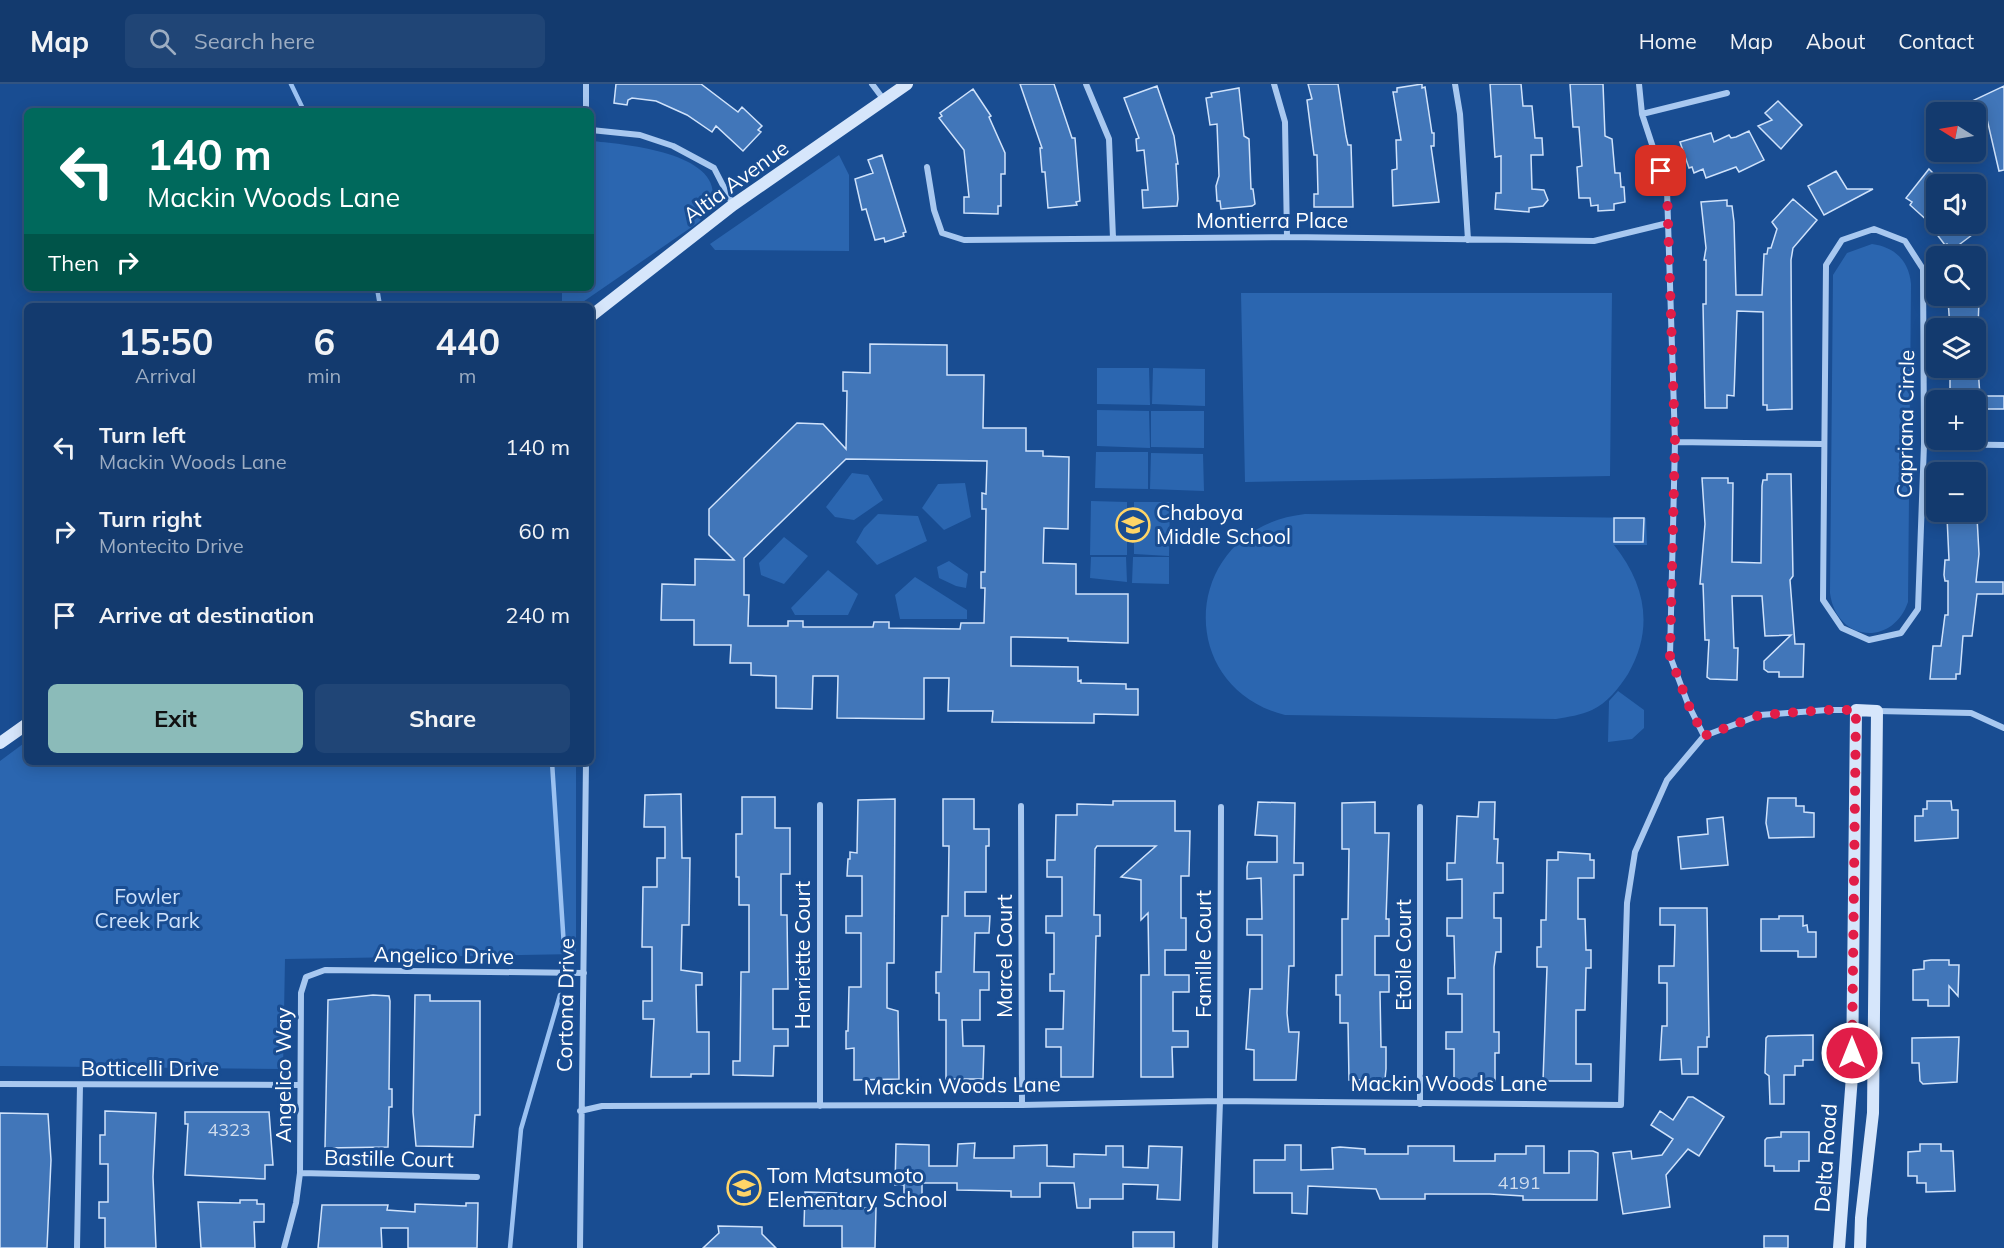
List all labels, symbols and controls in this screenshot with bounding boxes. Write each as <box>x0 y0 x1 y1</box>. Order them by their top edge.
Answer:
search box <box>125 14 545 68</box>
text: Map <box>30 24 89 59</box>
icon: search <box>146 25 179 58</box>
text: Search here <box>194 27 315 55</box>
text: Home <box>1639 28 1697 54</box>
text: Map <box>1730 28 1773 54</box>
text: About <box>1806 28 1865 54</box>
text: Contact <box>1898 28 1974 54</box>
north arrow <box>1926 102 1986 162</box>
map controls <box>1926 102 1986 522</box>
text: 140 m <box>147 128 272 181</box>
icon: left <box>48 132 126 210</box>
street label: Altia Avenue <box>678 134 793 228</box>
pin <box>1635 145 1686 196</box>
icon: arrive <box>1644 154 1677 187</box>
button: sound <box>1926 174 1986 234</box>
text: Mackin Woods Lane <box>147 180 400 214</box>
street label: Montierra Place <box>1196 207 1348 233</box>
icon: right <box>111 246 144 279</box>
button: search <box>1926 246 1986 306</box>
text: Then <box>48 249 99 277</box>
button: layers <box>1926 318 1986 378</box>
text: 15:50 <box>118 319 213 364</box>
text: 6 <box>313 319 335 364</box>
text: 440 <box>435 319 500 364</box>
street label: Capriana Circle <box>1891 350 1919 498</box>
text: Arrival <box>135 363 196 388</box>
text: min <box>307 363 341 388</box>
text: m <box>459 363 476 388</box>
button: + <box>1926 390 1986 450</box>
text: Turn left <box>99 421 186 449</box>
icon: left <box>48 431 81 464</box>
text: 140 m <box>505 433 570 461</box>
text: Mackin Woods Lane <box>99 449 287 474</box>
button: − <box>1926 462 1986 522</box>
place label: Chaboya Middle School <box>1156 499 1291 549</box>
text: Turn right <box>99 505 202 533</box>
school or university icon: Chaboya Middle School <box>1115 507 1151 543</box>
icon: right <box>48 515 81 548</box>
text: 60 m <box>519 517 570 545</box>
text: Montecito Drive <box>99 533 244 558</box>
icon: arrive <box>48 599 81 632</box>
text: Arrive at destination <box>99 601 314 629</box>
text: 240 m <box>505 601 570 629</box>
button: Exit <box>48 684 303 753</box>
button: Share <box>315 684 570 753</box>
street label: Henriette Court <box>789 881 815 1029</box>
park label: Fowler Creek Park <box>94 883 200 933</box>
street label: Famille Court <box>1190 890 1216 1018</box>
street label: Marcel Court <box>991 894 1017 1018</box>
street label: Etoile Court <box>1390 899 1416 1011</box>
street label: Cortona Drive <box>551 938 579 1072</box>
street label: Angelico Drive <box>374 941 514 969</box>
street label: Angelico Way <box>270 1007 296 1143</box>
position arrow <box>1820 1021 1884 1085</box>
street label: Botticelli Drive <box>81 1055 219 1081</box>
street label: Mackin Woods Lane <box>863 1070 1061 1100</box>
street label: Mackin Woods Lane <box>1351 1070 1547 1096</box>
street label: Delta Road <box>1808 1103 1842 1213</box>
house number: 4323 <box>207 1118 251 1141</box>
street label: Bastille Court <box>324 1144 454 1172</box>
place label: Tom Matsumoto Elementary School <box>767 1162 948 1212</box>
school or university icon: Tom Matsumoto Elementary School <box>726 1170 762 1206</box>
house number: 4191 <box>1497 1171 1541 1194</box>

